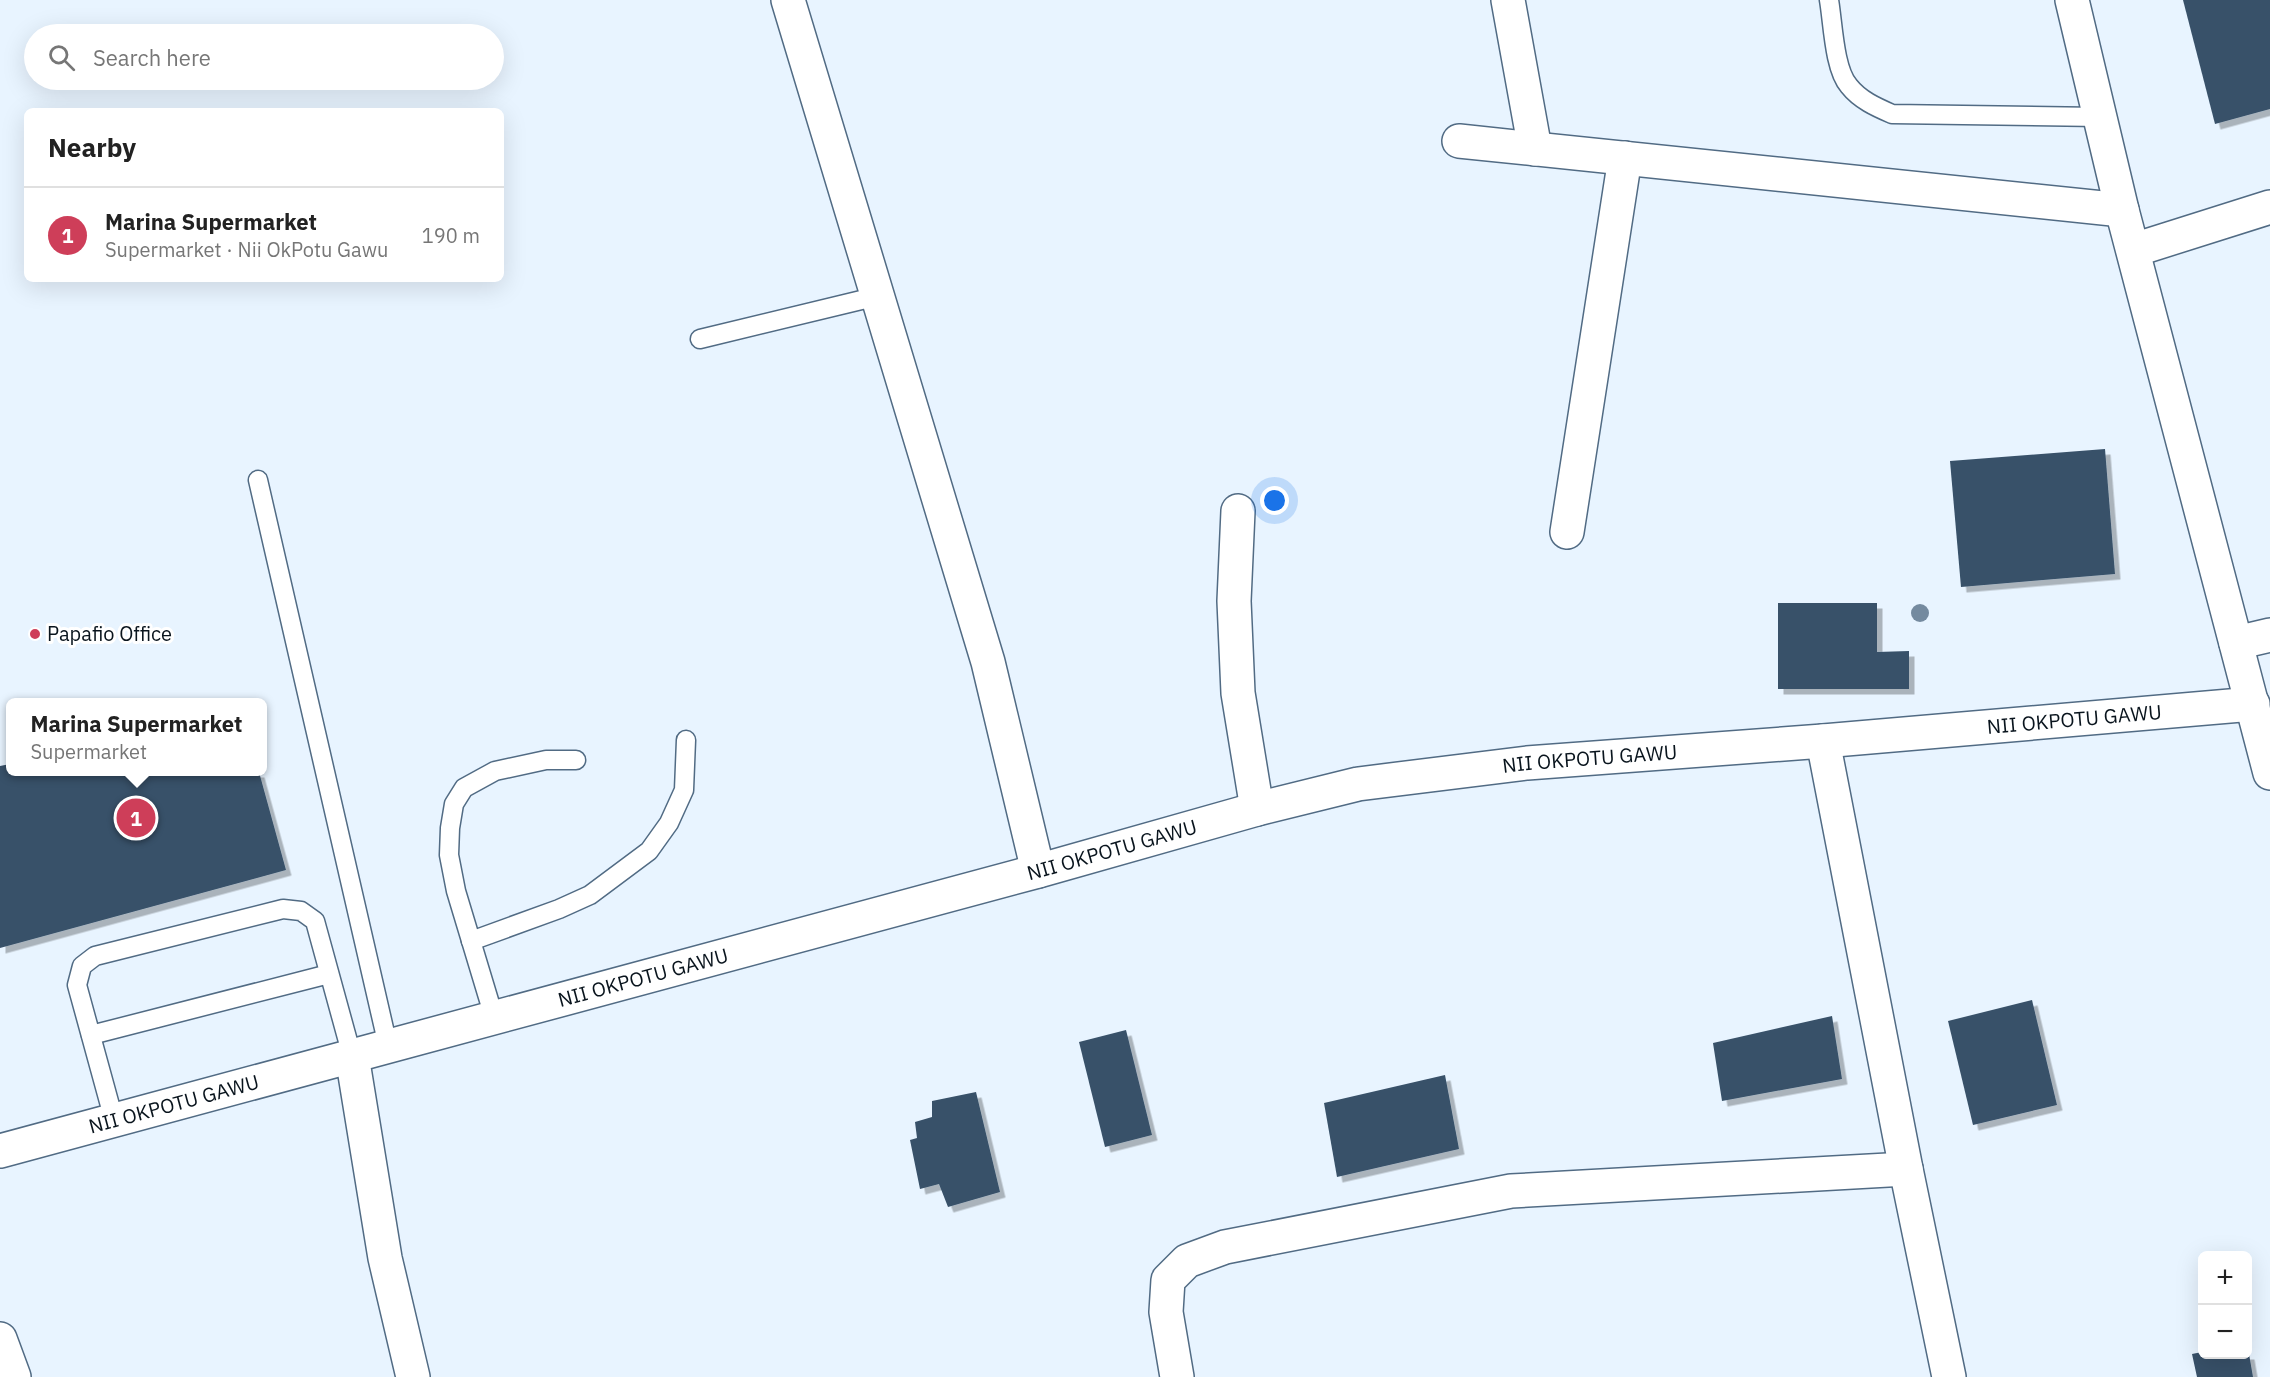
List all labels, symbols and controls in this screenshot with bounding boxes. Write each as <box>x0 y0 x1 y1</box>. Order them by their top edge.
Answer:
search box <box>24 24 504 90</box>
icon: search <box>45 41 78 74</box>
text: Search here <box>93 43 211 72</box>
text: Nearby <box>48 130 136 164</box>
text: Marina Supermarket <box>105 207 317 236</box>
text: 1 <box>62 222 74 249</box>
text: 190 m <box>422 222 480 249</box>
text: Supermarket · Nii OkPotu Gawu <box>105 236 388 263</box>
your location <box>1260 486 1289 515</box>
place label: Papafio Office <box>47 620 172 647</box>
marker: Papafio Office <box>28 627 42 641</box>
popup <box>6 698 267 776</box>
street label: NII OKPOTU GAWU <box>1986 698 2163 740</box>
text: Marina Supermarket <box>31 709 242 738</box>
text: Supermarket <box>31 738 147 765</box>
street label: NII OKPOTU GAWU <box>1501 738 1678 779</box>
pin: 1 <box>116 796 156 840</box>
street label: NII OKPOTU GAWU <box>1024 813 1200 886</box>
street label: NII OKPOTU GAWU <box>555 941 731 1013</box>
street label: NII OKPOTU GAWU <box>85 1068 262 1140</box>
map controls <box>2198 1251 2252 1359</box>
button: + <box>2198 1251 2252 1305</box>
button: − <box>2198 1305 2252 1359</box>

